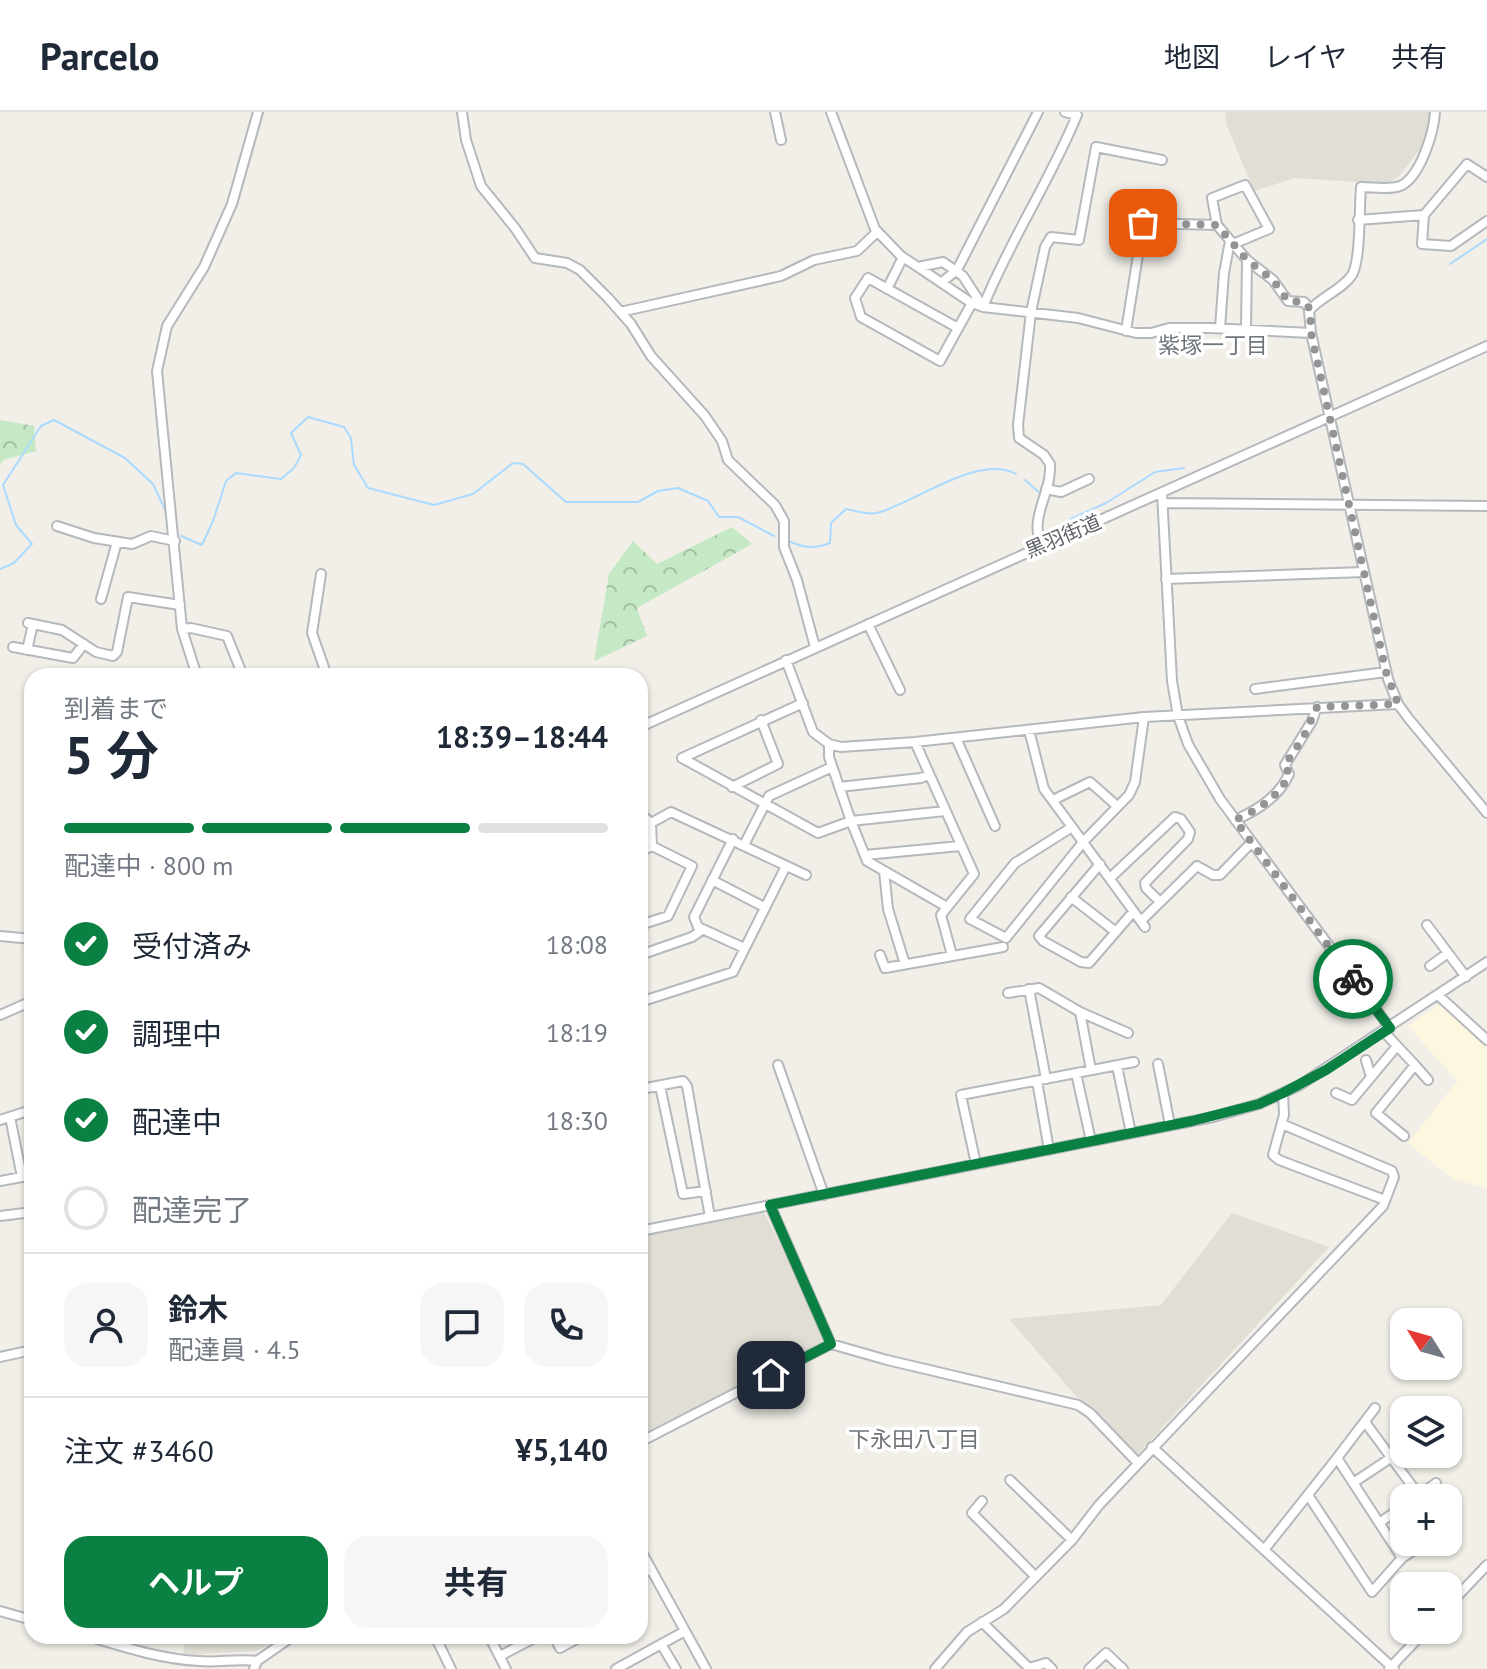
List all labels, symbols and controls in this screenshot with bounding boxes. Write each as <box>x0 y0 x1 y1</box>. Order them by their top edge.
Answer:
text: Parcelo <box>40 31 160 80</box>
text: 地図 <box>1164 38 1220 75</box>
text: レイヤ <box>1264 38 1347 75</box>
text: 共有 <box>1391 38 1447 75</box>
pin <box>1109 189 1177 257</box>
icon: bag <box>1121 201 1165 245</box>
district label: 紫塚一丁目 <box>1158 331 1268 359</box>
street label: 黒羽街道 <box>1021 508 1105 564</box>
text: 到着まで <box>64 692 168 725</box>
text: 18:39–18:44 <box>436 717 608 756</box>
text: 5 分 <box>64 721 159 788</box>
text: 配達中 · 800 m <box>64 849 233 882</box>
icon: check <box>64 922 108 966</box>
text: 受付済み <box>132 926 252 965</box>
text: 18:08 <box>546 928 608 961</box>
courier <box>1313 939 1393 1019</box>
icon: bike <box>1331 957 1375 1001</box>
icon: check <box>64 1010 108 1054</box>
text: 調理中 <box>132 1014 222 1053</box>
text: 18:19 <box>546 1016 608 1049</box>
icon: check <box>64 1098 108 1142</box>
text: 配達中 <box>132 1102 222 1141</box>
text: 18:30 <box>546 1104 608 1137</box>
text: 配達完了 <box>132 1190 252 1229</box>
button: person <box>64 1283 148 1367</box>
button: chat <box>420 1283 504 1367</box>
button: phone <box>524 1283 608 1367</box>
text: 鈴木 <box>168 1289 228 1328</box>
north arrow <box>1390 1308 1462 1380</box>
map controls <box>1390 1308 1462 1644</box>
text: 配達員 · 4.5 <box>168 1333 301 1366</box>
pin <box>737 1341 805 1409</box>
icon: home <box>749 1353 793 1397</box>
button: layers <box>1390 1396 1462 1468</box>
district label: 下永田八丁目 <box>848 1425 980 1453</box>
text: ¥5,140 <box>515 1430 608 1469</box>
text: 注文 #3460 <box>64 1431 214 1470</box>
button: + <box>1390 1484 1462 1556</box>
button: ヘルプ <box>64 1536 328 1628</box>
button: 共有 <box>344 1536 608 1628</box>
button: − <box>1390 1572 1462 1644</box>

